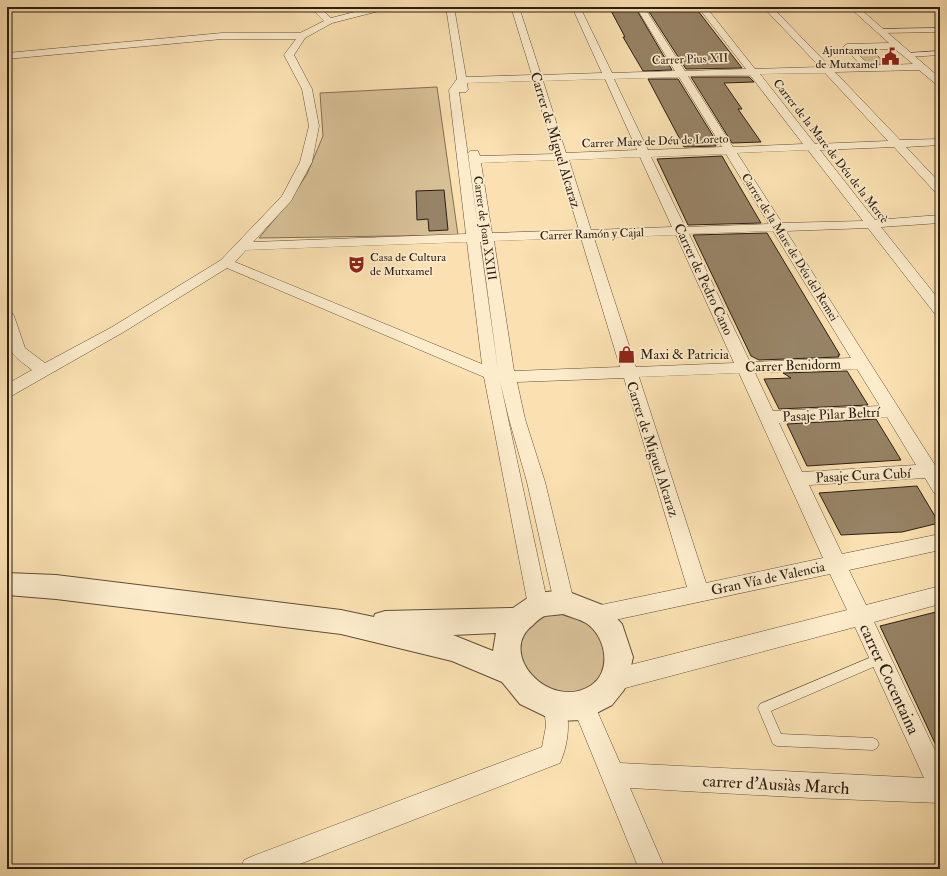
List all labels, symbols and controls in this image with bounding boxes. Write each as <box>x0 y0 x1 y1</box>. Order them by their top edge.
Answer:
place label: Ajuntament de Mutxamel <box>815 43 878 72</box>
public building icon: Ajuntament de Mutxamel <box>881 47 901 67</box>
street label: Carrer Pius XII <box>652 51 729 68</box>
street label: Carrer de Miguel Alcaraz <box>527 70 584 211</box>
street label: Carrer de la Mare de Déu de la Mercè <box>770 76 892 226</box>
street label: Carrer Mare de Déu de Loreto <box>581 131 729 152</box>
street label: Carrer de la Mare de Déu del Remei <box>738 171 841 324</box>
street label: Carrer de Joan XXIII <box>470 175 499 281</box>
street label: Carrer de Pedro Cano <box>670 221 737 338</box>
street label: Carrer Ramón y Cajal <box>540 225 644 244</box>
place label: Casa de Cultura de Mutxamel <box>370 250 447 279</box>
theatre icon: Casa de Cultura de Mutxamel <box>347 254 367 274</box>
shop icon: Maxi & Patricia <box>617 344 637 364</box>
place label: Maxi & Patricia <box>640 346 729 363</box>
street label: Carrer Benidorm <box>745 355 841 376</box>
street label: Carrer de Miguel Alcaraz <box>623 379 683 519</box>
street label: Pasaje Pilar Beltrí <box>782 403 881 426</box>
street label: Pasaje Cura Cubí <box>815 464 912 486</box>
street label: Gran Vía de Valencia <box>710 558 827 599</box>
street label: carrer Cocentaina <box>855 621 925 739</box>
street label: carrer d'Ausiàs March <box>702 770 850 799</box>

